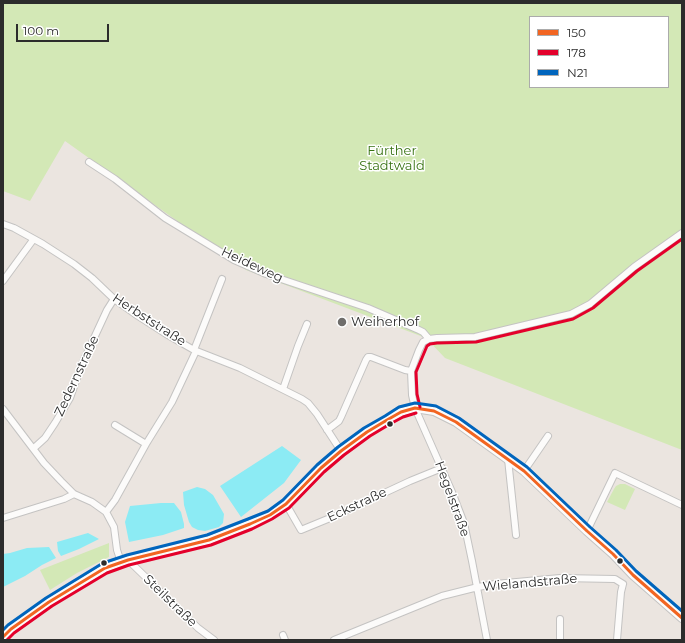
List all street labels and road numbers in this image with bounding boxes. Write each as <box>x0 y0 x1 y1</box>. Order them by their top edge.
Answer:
street label: Heideweg <box>219 244 285 286</box>
street label: Herbststraße <box>109 290 189 350</box>
street label: Zedernstraße <box>52 333 102 419</box>
street label: Hegelstraße <box>431 459 473 539</box>
street label: Eckstraße <box>325 484 389 526</box>
street label: Wielandstraße <box>482 571 578 595</box>
street label: Steilstraße <box>140 572 200 630</box>

